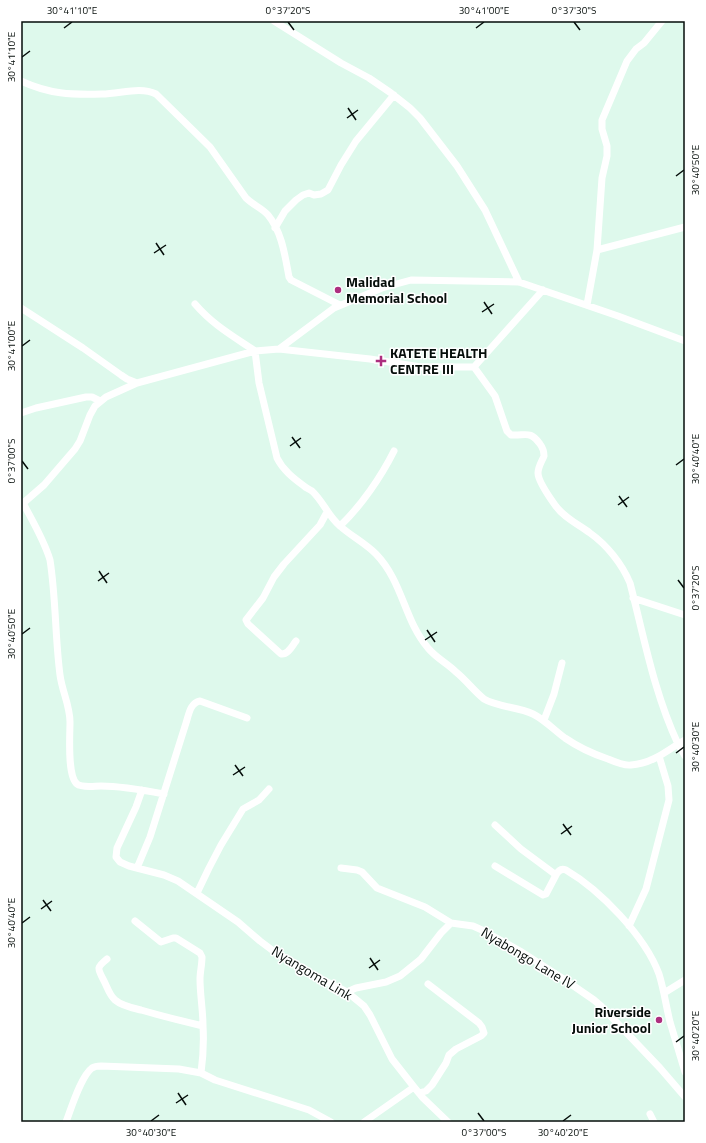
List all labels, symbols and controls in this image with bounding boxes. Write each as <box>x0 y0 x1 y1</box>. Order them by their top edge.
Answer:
text: 30°41'10"E <box>47 3 98 18</box>
text: 0°37'20"S <box>266 3 310 18</box>
text: 30°41'00"E <box>459 3 510 18</box>
text: 0°37'30"S <box>552 3 596 18</box>
text: 30°41'10"E <box>4 31 19 82</box>
text: 30°40'50"E <box>688 144 703 195</box>
place label: Malidad Memorial School <box>346 271 447 308</box>
marker: Malidad Memorial School <box>333 285 343 295</box>
text: 30°41'00"E <box>4 320 19 371</box>
place label: KATETE HEALTH CENTRE III <box>390 342 488 379</box>
marker: KATETE HEALTH CENTRE III <box>375 355 387 367</box>
text: 30°40'40"E <box>688 433 703 484</box>
text: 0°37'00"S <box>4 439 19 483</box>
text: 0°37'20"S <box>688 566 703 610</box>
text: 30°40'50"E <box>4 608 19 659</box>
text: 30°40'30"E <box>688 721 703 772</box>
text: 30°40'40"E <box>4 897 19 948</box>
street label: Nyabongo Lane IV <box>477 921 579 994</box>
street label: Nyangoma Link <box>268 940 357 1005</box>
place label: Riverside Junior School <box>572 1001 651 1038</box>
text: 30°40'20"E <box>688 1010 703 1061</box>
marker: Riverside Junior School <box>654 1015 664 1025</box>
text: 30°40'30"E <box>126 1125 177 1140</box>
text: 0°37'00"S <box>462 1125 506 1140</box>
text: 30°40'20"E <box>538 1125 589 1140</box>

